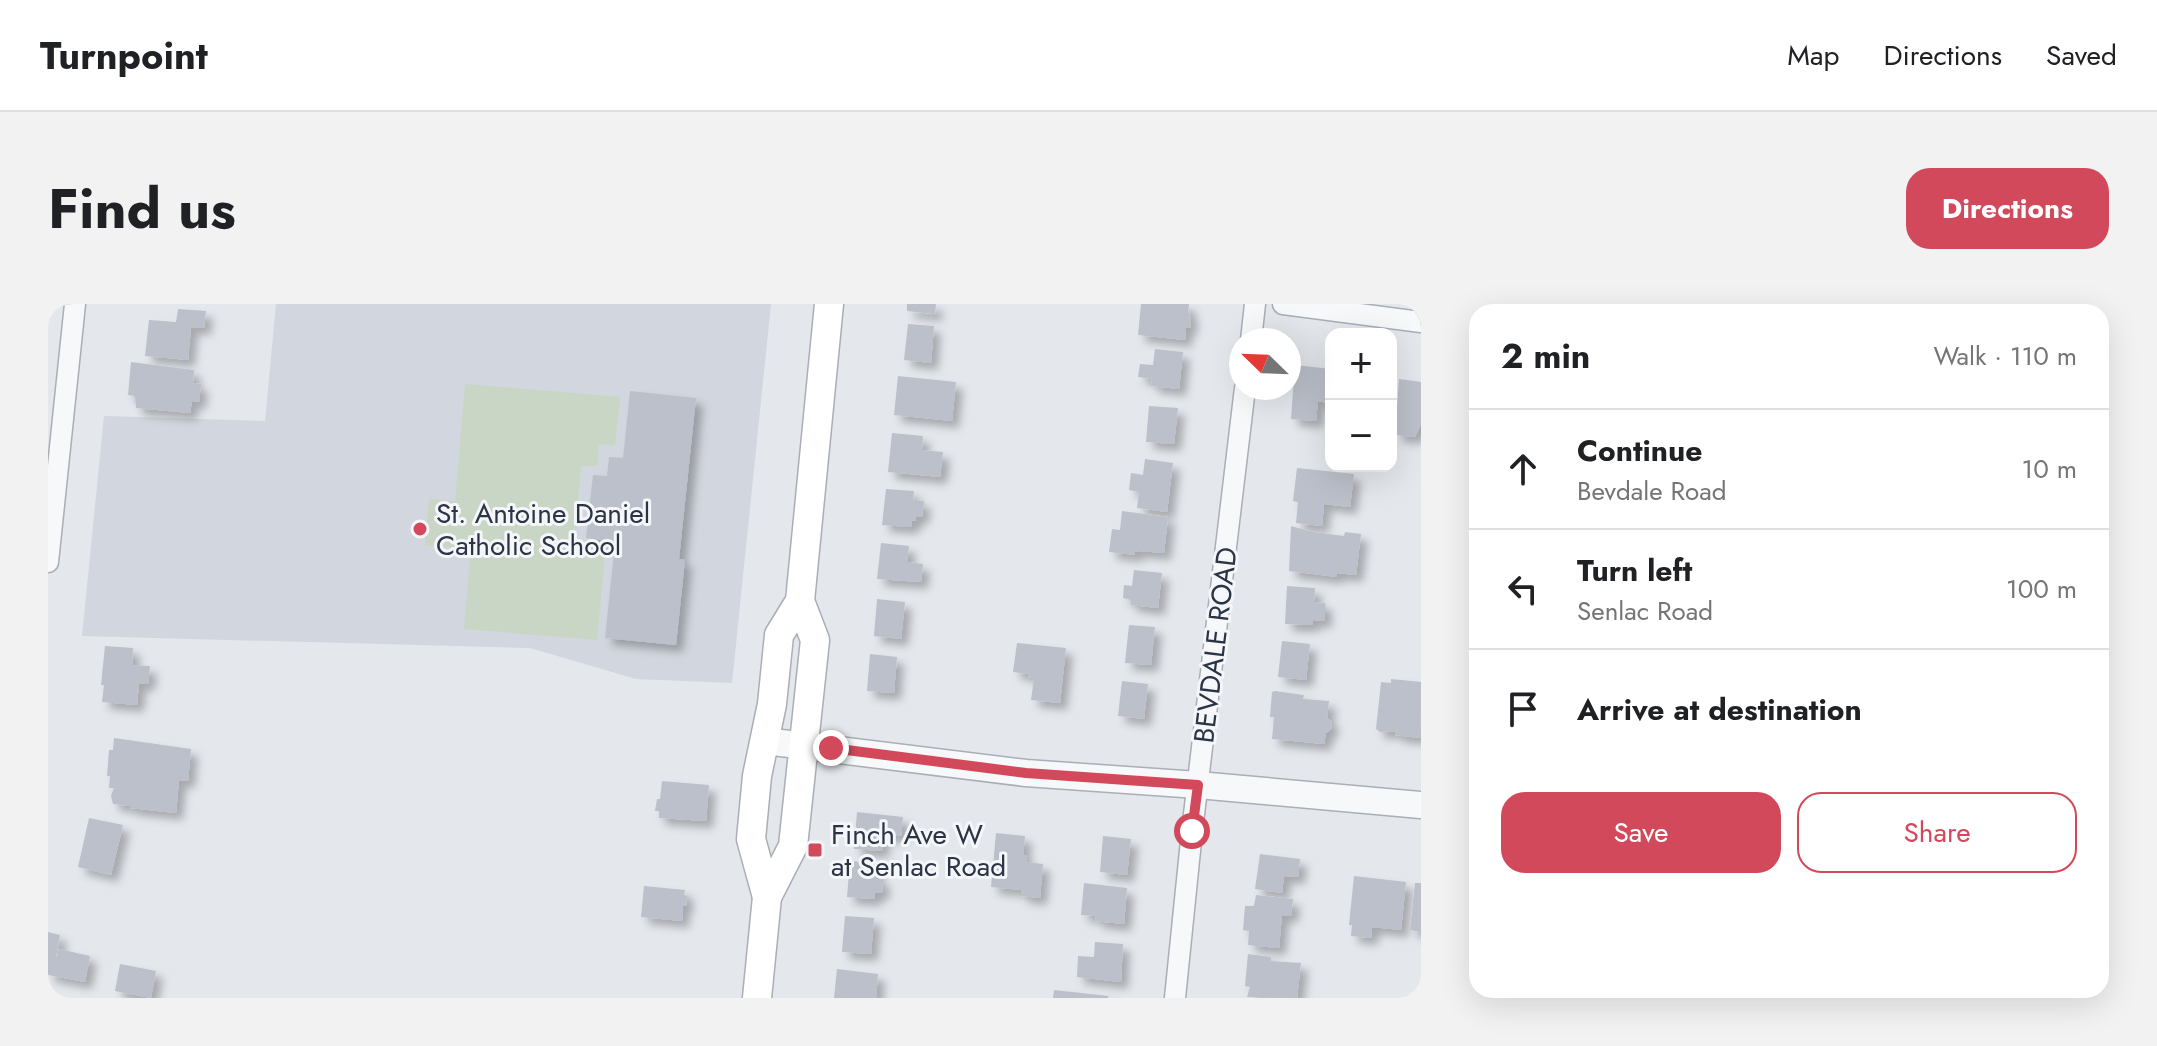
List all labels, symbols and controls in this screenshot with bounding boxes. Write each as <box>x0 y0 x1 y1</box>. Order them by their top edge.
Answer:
text: Turnpoint <box>40 28 208 83</box>
text: Map <box>1787 35 1839 76</box>
text: Directions <box>1883 35 2002 76</box>
text: Saved <box>2046 35 2117 76</box>
text: Find us <box>48 168 236 249</box>
button: Directions <box>1906 168 2109 249</box>
north arrow <box>1229 328 1301 400</box>
map controls <box>1325 328 1397 472</box>
button: + <box>1325 328 1397 400</box>
text: 2 min <box>1501 332 1590 381</box>
text: Walk · 110 m <box>1933 337 2077 375</box>
button: − <box>1325 400 1397 472</box>
text: Continue <box>1577 429 1703 472</box>
icon: ahead <box>1501 447 1545 491</box>
text: 10 m <box>2022 450 2077 488</box>
text: Bevdale Road <box>1577 472 1727 510</box>
place label: St. Antoine Daniel Catholic School <box>436 493 650 566</box>
marker: St. Antoine Daniel Catholic School <box>411 520 429 538</box>
street label: BEVDALE ROAD <box>1183 545 1248 745</box>
text: Turn left <box>1577 549 1692 592</box>
icon: left <box>1501 567 1545 611</box>
text: 100 m <box>2006 570 2077 608</box>
text: Senlac Road <box>1577 592 1713 630</box>
icon: arrive <box>1501 687 1545 731</box>
text: Arrive at destination <box>1577 688 1862 731</box>
route end <box>813 730 849 766</box>
button: Save <box>1501 792 1781 873</box>
button: Share <box>1797 792 2077 873</box>
route start <box>1174 813 1210 849</box>
place label: Finch Ave W at Senlac Road <box>831 814 1006 887</box>
marker: Finch Ave W at Senlac Road <box>806 841 824 859</box>

